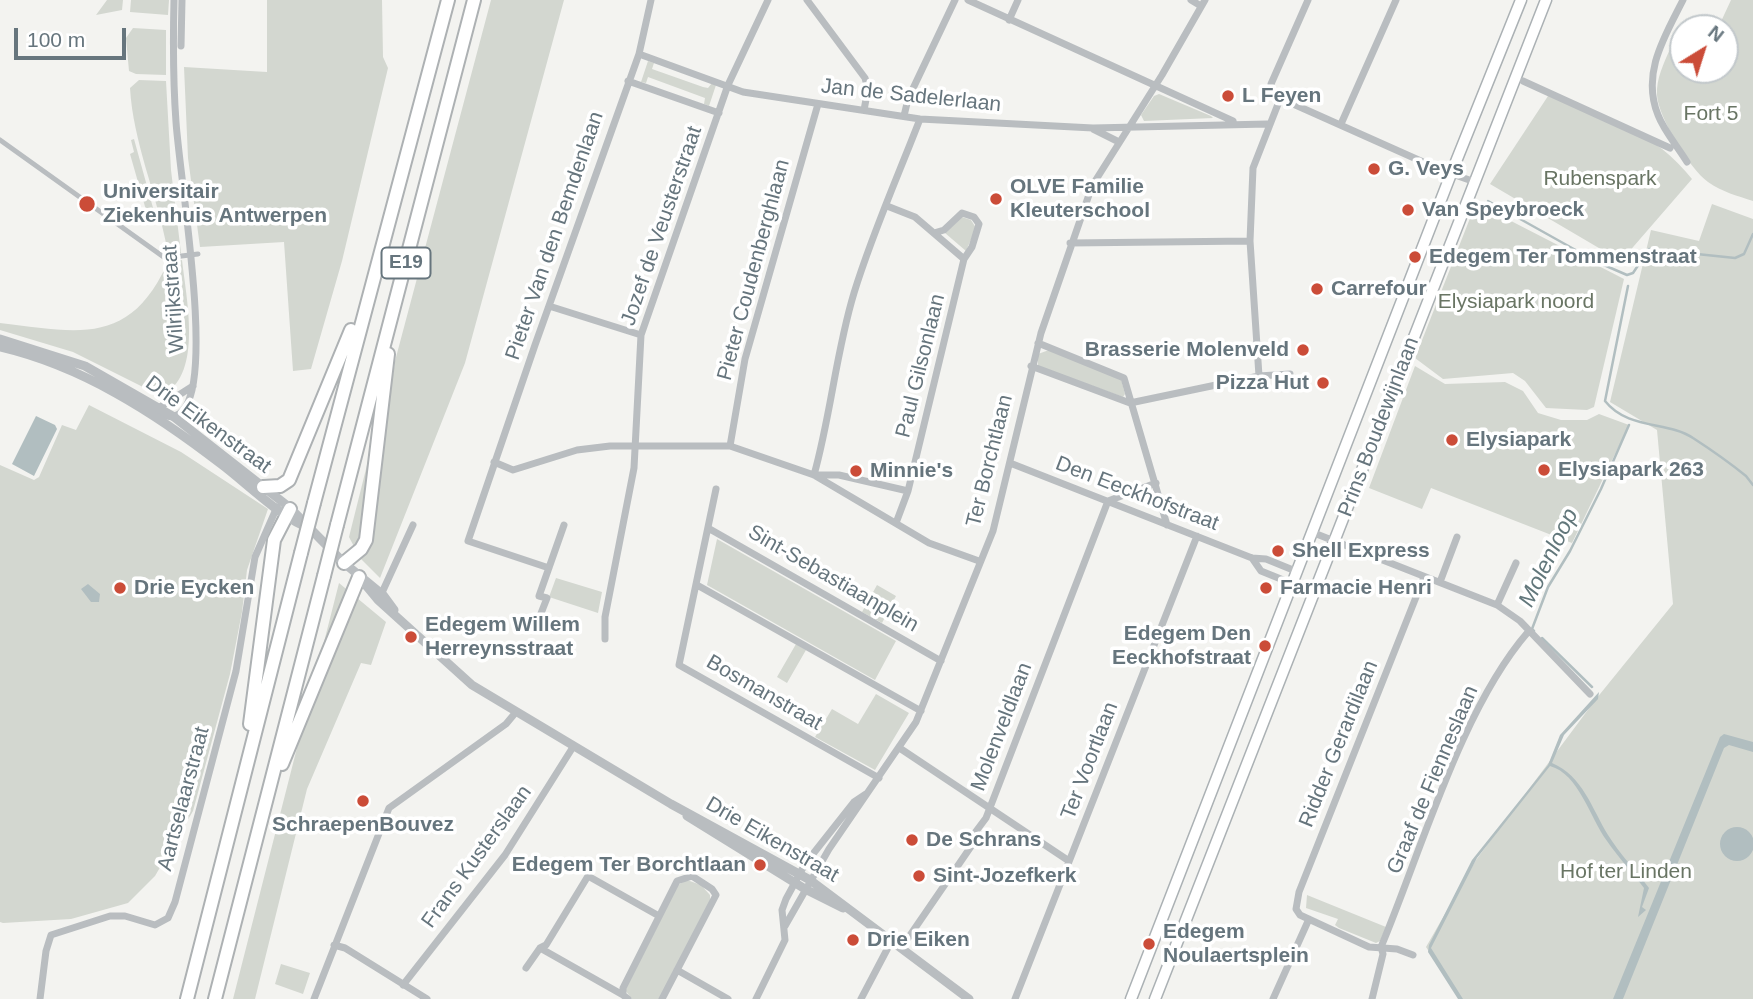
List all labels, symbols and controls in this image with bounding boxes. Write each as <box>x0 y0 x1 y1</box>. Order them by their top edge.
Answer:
scale bar <box>18 14 130 58</box>
north arrow <box>1669 14 1739 84</box>
text: N <box>1704 21 1728 46</box>
text: 100 m <box>27 28 85 51</box>
street label: Jan de Sadelerlaan <box>820 74 1002 118</box>
place label: L Feyen <box>1242 83 1321 109</box>
marker: L Feyen <box>1220 88 1236 104</box>
park label: Fort 5 <box>1684 101 1738 127</box>
street label: Pieter Van den Bemdenlaan <box>501 108 609 364</box>
street label: Jozef de Veusterstraat <box>616 123 708 329</box>
place label: G. Veys <box>1388 156 1464 182</box>
street label: Pieter Coudenberghlaan <box>712 157 796 383</box>
marker: G. Veys <box>1366 161 1382 177</box>
park label: Rubenspark <box>1543 166 1657 192</box>
place label: OLVE Familie Kleuterschool <box>1010 174 1150 224</box>
place label: Universitair Ziekenhuis Antwerpen <box>103 179 327 229</box>
marker: OLVE Familie Kleuterschool <box>988 191 1004 207</box>
marker: Universitair Ziekenhuis Antwerpen <box>77 194 97 214</box>
place label: Van Speybroeck <box>1422 197 1584 223</box>
marker: Van Speybroeck <box>1400 202 1416 218</box>
street label: Wilrijkstraat <box>158 244 190 354</box>
place label: Edegem Ter Tommenstraat <box>1429 244 1697 270</box>
road number: E19 <box>382 247 430 278</box>
marker: Edegem Ter Tommenstraat <box>1407 249 1423 265</box>
place label: Carrefour <box>1331 276 1427 302</box>
marker: Carrefour <box>1309 281 1325 297</box>
park label: Elysiapark noord <box>1438 289 1594 315</box>
street label: Paul Gilsonlaan <box>891 292 951 440</box>
street label: Prins Boudewijnlaan <box>1333 334 1425 520</box>
place label: Brasserie Molenveld <box>1085 337 1289 363</box>
marker: Brasserie Molenveld <box>1295 342 1311 358</box>
place label: Pizza Hut <box>1216 370 1309 396</box>
street label: Drie Eikenstraat <box>140 371 276 479</box>
marker: Pizza Hut <box>1315 375 1331 391</box>
street label: Ter Borchtlaan <box>961 392 1019 530</box>
place label: Elysiapark <box>1466 427 1571 453</box>
marker: Elysiapark <box>1444 432 1460 448</box>
street label: Den Eeckhofstraat <box>1052 451 1222 537</box>
place label: Elysiapark 263 <box>1558 457 1704 483</box>
place label: Minnie's <box>870 458 953 484</box>
marker: Elysiapark 263 <box>1536 462 1552 478</box>
marker: Minnie's <box>848 463 864 479</box>
water label: Molenloop <box>1513 504 1585 612</box>
street label: Sint-Sebastiaanplein <box>743 520 923 638</box>
place label: Shell Express <box>1292 538 1430 564</box>
marker: Shell Express <box>1270 543 1286 559</box>
place label: Drie Eycken <box>134 575 254 601</box>
place label: Farmacie Henri <box>1280 575 1432 601</box>
marker: Drie Eycken <box>112 580 128 596</box>
marker: Farmacie Henri <box>1258 580 1274 596</box>
place label: Edegem Willem Herreynsstraat <box>425 612 580 662</box>
place label: Edegem Den Eeckhofstraat <box>1112 621 1251 671</box>
marker: Edegem Willem Herreynsstraat <box>403 629 419 645</box>
marker: Edegem Den Eeckhofstraat <box>1257 638 1273 654</box>
street label: Bosmanstraat <box>702 650 826 736</box>
street label: Ridder Gerardilaan <box>1294 657 1384 831</box>
street label: Molenveldlaan <box>966 659 1038 795</box>
street label: Graaf de Fienneslaan <box>1382 682 1484 878</box>
street label: Ter Voortlaan <box>1056 699 1124 823</box>
street label: Aartselaarstraat <box>153 724 215 874</box>
street label: Frans Kusterslaan <box>417 781 537 933</box>
street label: Drie Eikenstraat <box>701 792 843 888</box>
marker: SchraepenBouvez <box>355 793 371 809</box>
place label: SchraepenBouvez <box>272 812 454 838</box>
place label: De Schrans <box>926 827 1042 853</box>
marker: De Schrans <box>904 832 920 848</box>
place label: Edegem Ter Borchtlaan <box>512 852 746 878</box>
marker: Edegem Ter Borchtlaan <box>752 857 768 873</box>
park label: Hof ter Linden <box>1560 859 1692 885</box>
place label: Sint-Jozefkerk <box>933 863 1077 889</box>
marker: Sint-Jozefkerk <box>911 868 927 884</box>
place label: Edegem Noulaertsplein <box>1163 919 1309 969</box>
place label: Drie Eiken <box>867 927 970 953</box>
marker: Drie Eiken <box>845 932 861 948</box>
marker: Edegem Noulaertsplein <box>1141 936 1157 952</box>

